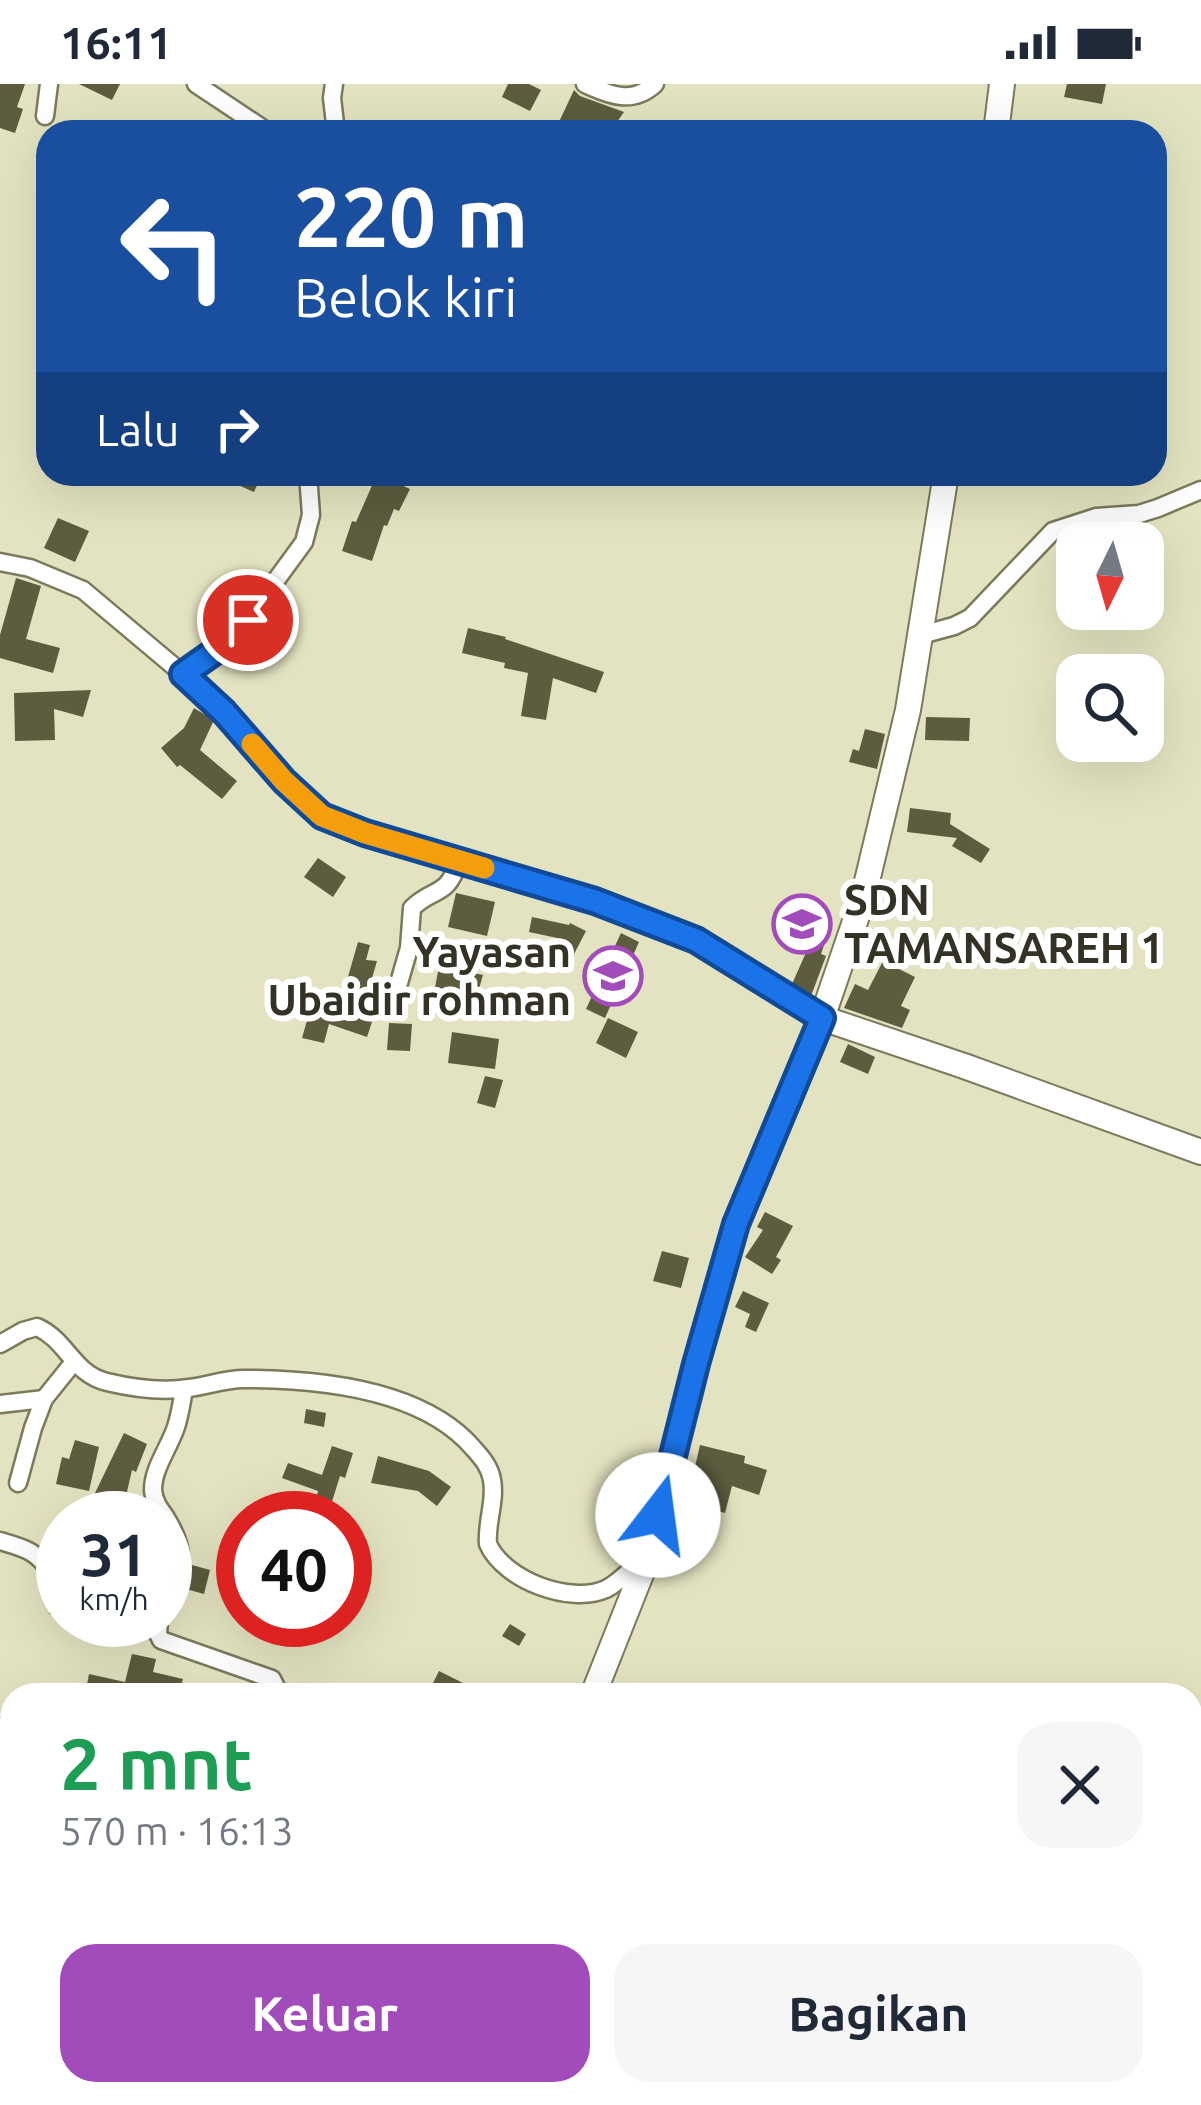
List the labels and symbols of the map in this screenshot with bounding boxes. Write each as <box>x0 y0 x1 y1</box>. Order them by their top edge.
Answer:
north arrow <box>1056 522 1164 630</box>
pin <box>197 569 299 671</box>
place label: SDN TAMANSAREH 1 <box>844 876 1164 971</box>
school or university icon: SDN TAMANSAREH 1 <box>771 893 833 955</box>
place label: Yayasan Ubaidir rohman <box>267 928 571 1023</box>
school or university icon: Yayasan Ubaidir rohman <box>582 945 644 1007</box>
position arrow <box>595 1452 721 1578</box>
speed limit sign: 40 <box>216 1491 372 1647</box>

